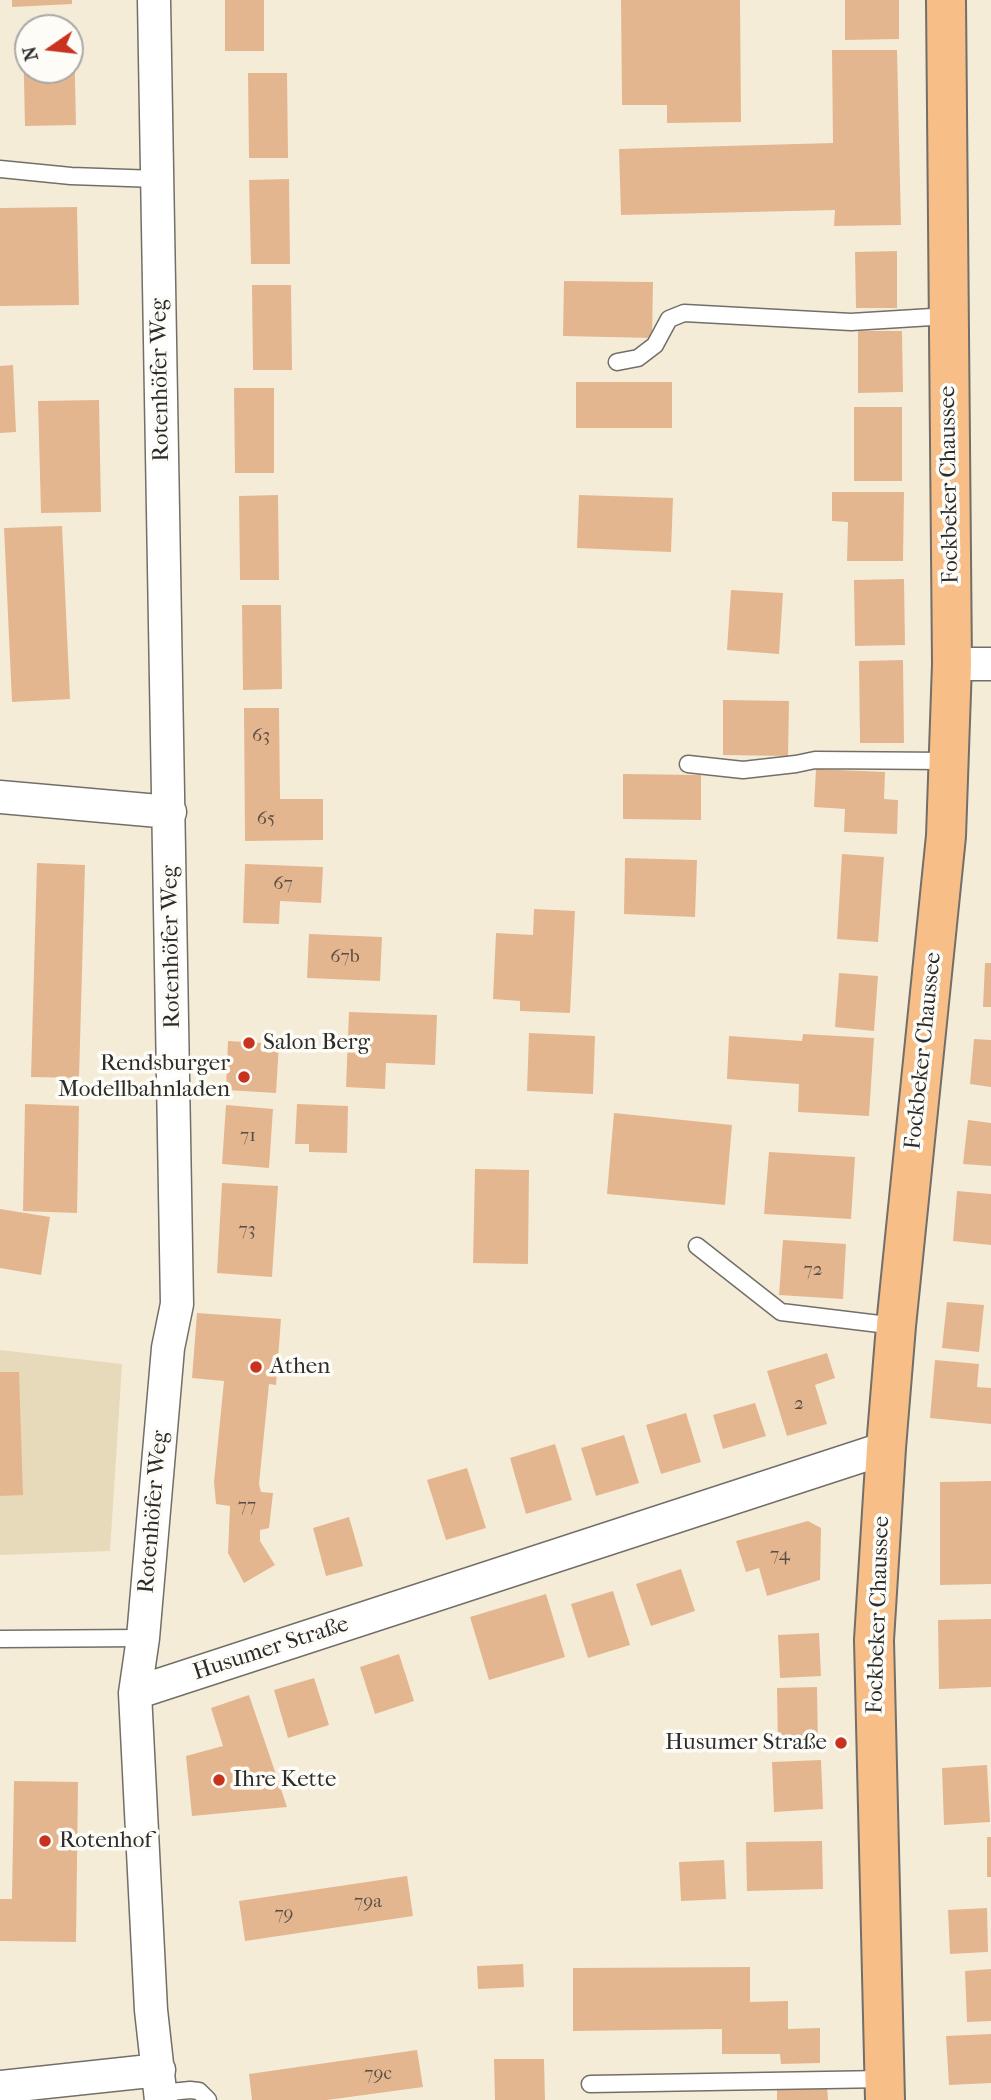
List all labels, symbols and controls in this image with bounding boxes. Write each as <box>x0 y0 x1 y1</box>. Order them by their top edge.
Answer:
north arrow <box>14 14 84 84</box>
text: N <box>18 44 43 63</box>
street label: Rotenhöfer Weg <box>146 298 176 462</box>
street label: Fockbeker Chaussee <box>934 386 966 584</box>
house number: 63 <box>252 725 270 747</box>
house number: 65 <box>257 808 275 830</box>
street label: Rotenhöfer Weg <box>157 865 187 1029</box>
house number: 67 <box>273 873 293 895</box>
house number: 67b <box>330 946 360 968</box>
street label: Fockbeker Chaussee <box>900 951 948 1151</box>
place label: Salon Berg <box>263 1029 370 1057</box>
marker: Salon Berg <box>241 1035 257 1051</box>
place label: Rendsburger Modellbahnladen <box>58 1050 230 1104</box>
marker: Rendsburger Modellbahnladen <box>236 1069 252 1085</box>
house number: 71 <box>240 1125 256 1147</box>
house number: 73 <box>239 1219 255 1241</box>
house number: 72 <box>804 1259 822 1281</box>
place label: Athen <box>270 1353 330 1381</box>
marker: Athen <box>248 1359 264 1375</box>
house number: 2 <box>794 1393 804 1415</box>
street label: Rotenhöfer Weg <box>133 1430 175 1594</box>
house number: 77 <box>238 1495 256 1517</box>
street label: Fockbeker Chaussee <box>862 1515 896 1715</box>
house number: 74 <box>770 1544 790 1566</box>
street label: Husumer Straße <box>190 1611 352 1687</box>
place label: Husumer Straße <box>665 1729 827 1757</box>
marker: Husumer Straße <box>833 1735 849 1751</box>
place label: Ihre Kette <box>233 1766 336 1794</box>
marker: Ihre Kette <box>211 1772 227 1788</box>
place label: Rotenhof <box>59 1827 152 1855</box>
marker: Rotenhof <box>37 1833 53 1849</box>
house number: 79a <box>354 1891 382 1913</box>
house number: 79 <box>274 1903 294 1925</box>
house number: 79c <box>364 2063 392 2085</box>

